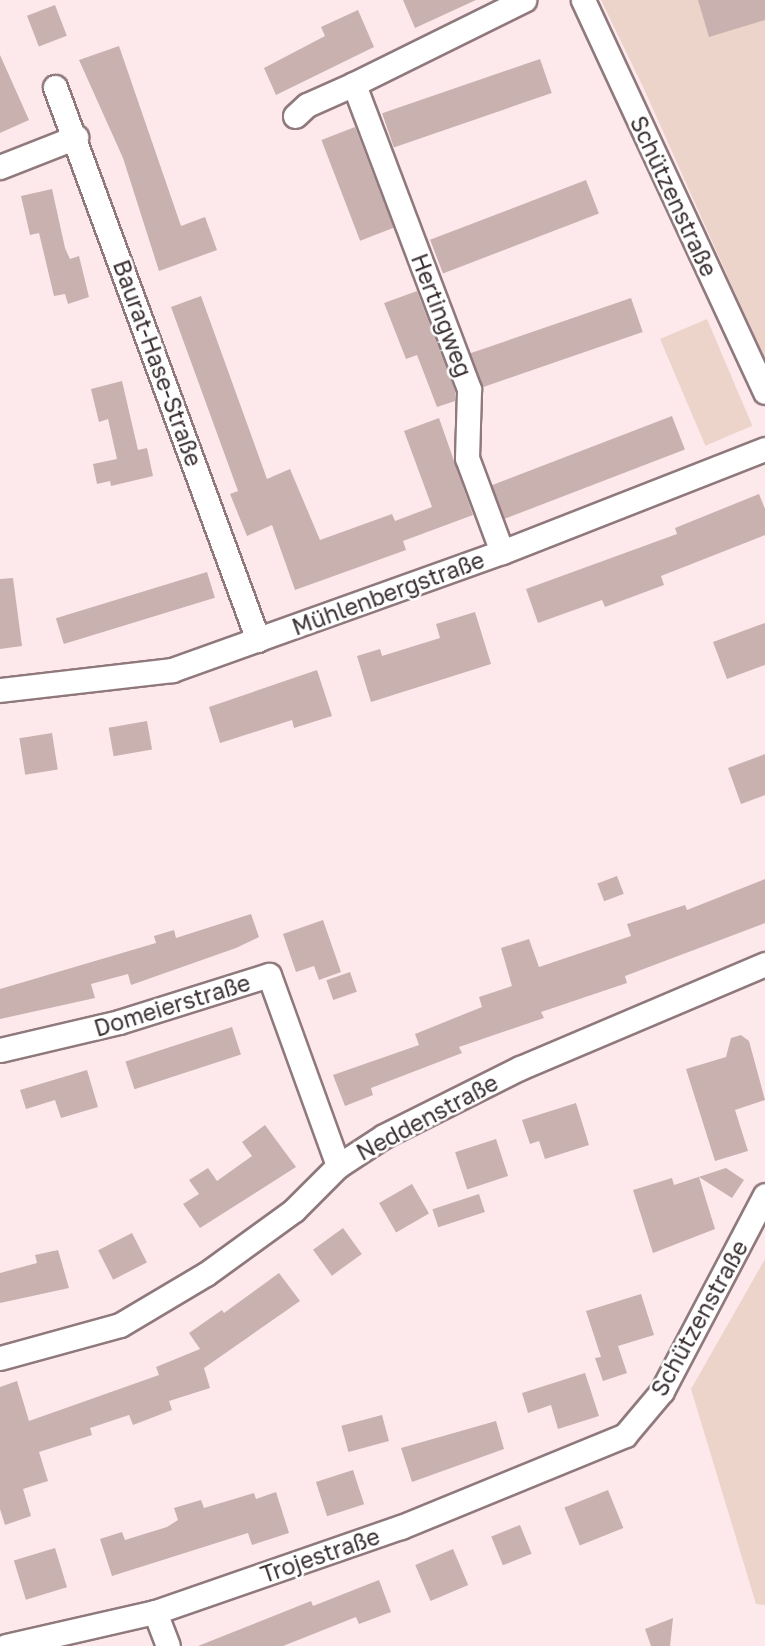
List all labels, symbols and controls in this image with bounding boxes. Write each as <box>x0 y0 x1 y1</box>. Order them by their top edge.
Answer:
street label: Schützenstraße <box>625 111 723 281</box>
street label: Hertingweg <box>406 249 478 381</box>
street label: Baurat-Hase-Straße <box>108 256 208 470</box>
street label: Mühlenbergstraße <box>288 545 488 641</box>
street label: Domeierstraße <box>91 968 253 1042</box>
street label: Neddenstraße <box>351 1068 503 1166</box>
street label: Schützenstraße <box>645 1235 753 1401</box>
street label: Trojestraße <box>257 1522 383 1588</box>

